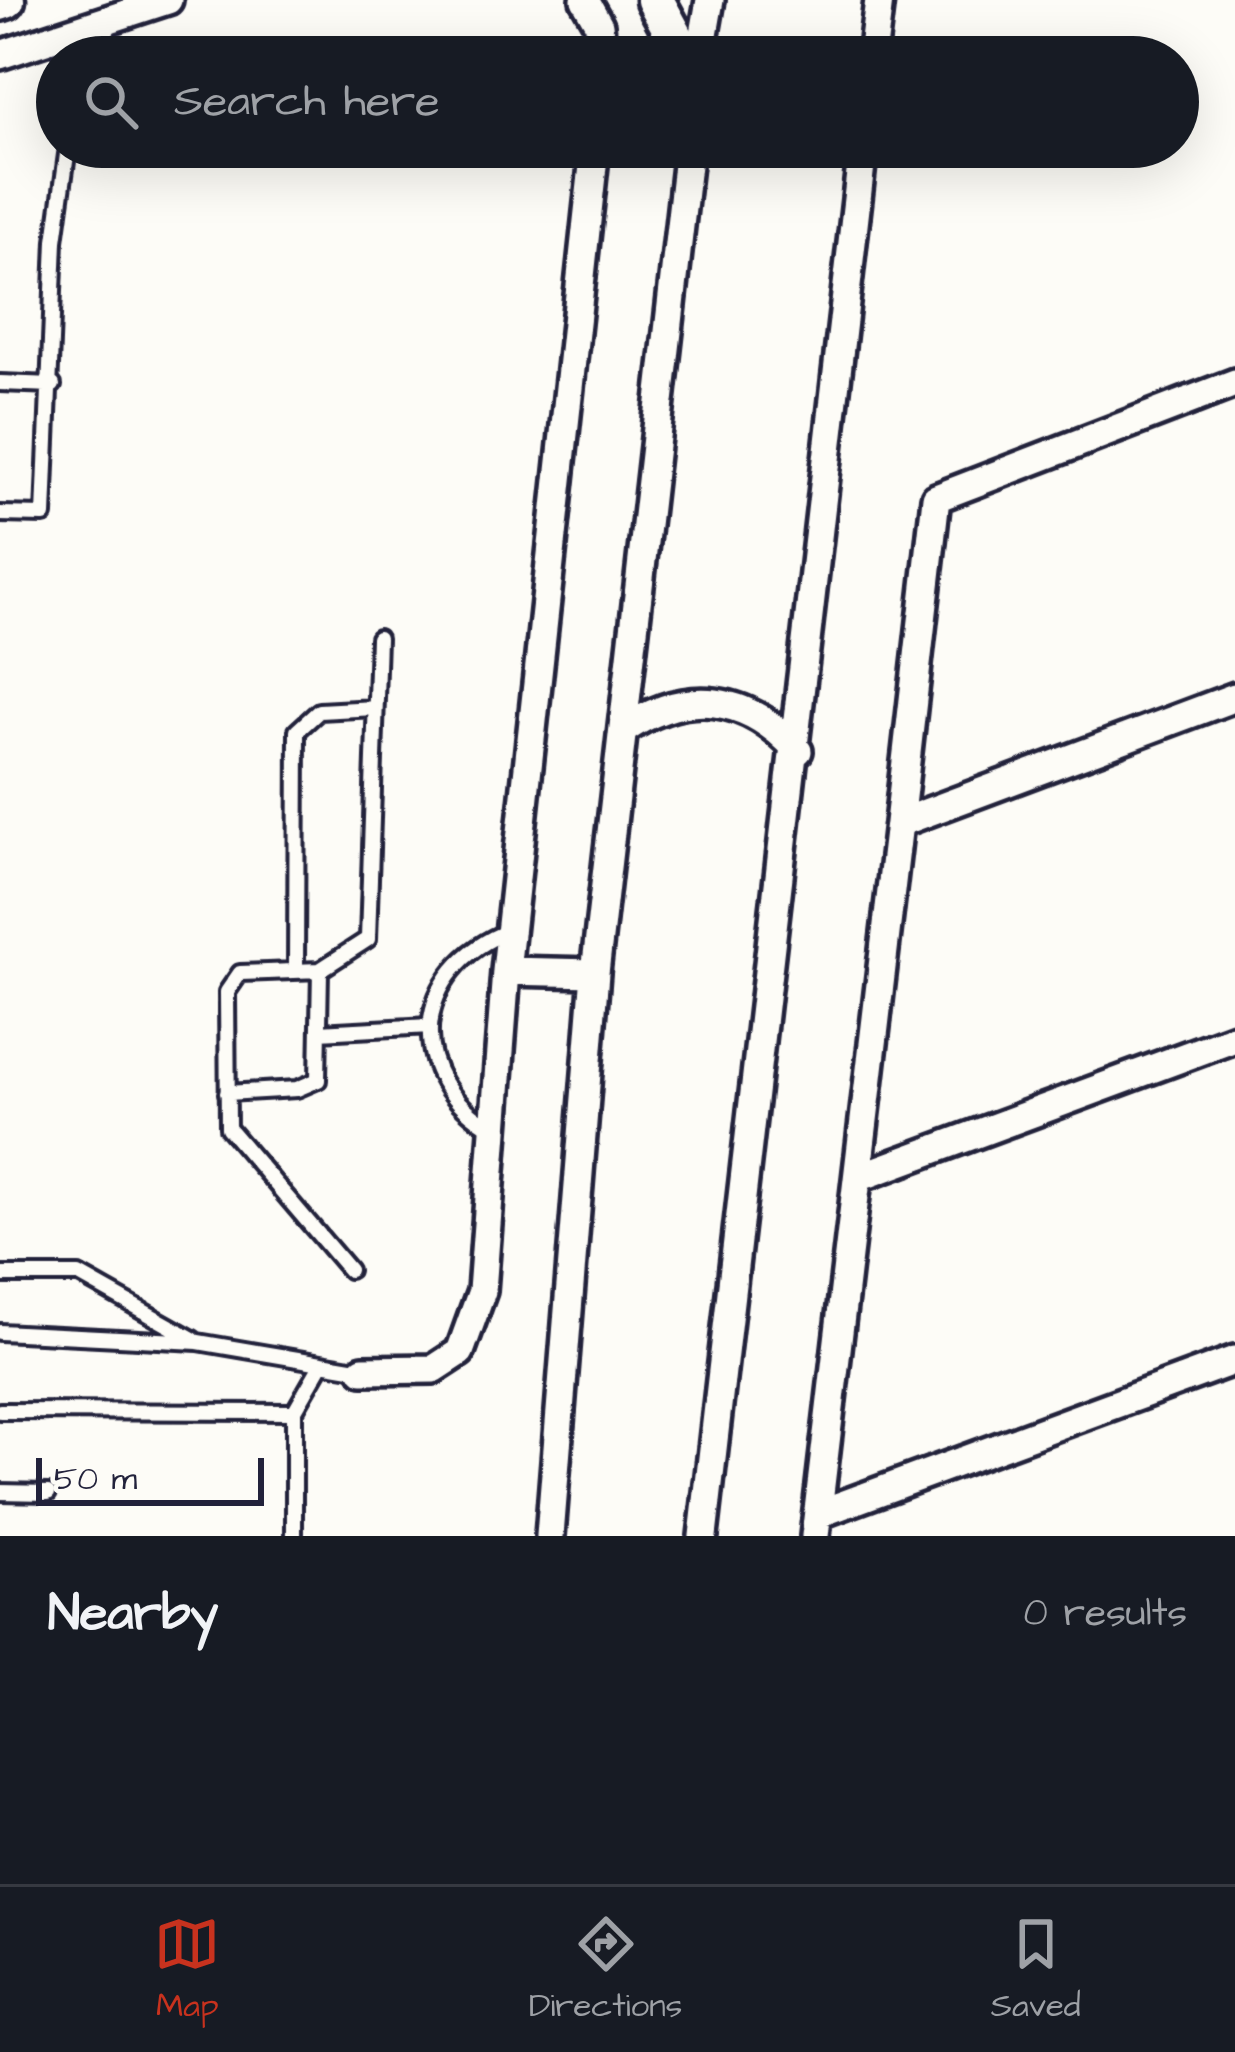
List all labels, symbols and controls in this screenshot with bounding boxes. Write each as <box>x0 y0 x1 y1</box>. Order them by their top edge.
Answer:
search box <box>36 36 1199 168</box>
icon: search <box>78 69 144 135</box>
text: Search here <box>174 71 440 133</box>
scale bar <box>36 1452 264 1505</box>
text: 50 m <box>54 1456 137 1502</box>
text: Nearby <box>48 1579 218 1650</box>
text: 0 results <box>1023 1587 1187 1641</box>
tab: Map <box>154 1911 220 2029</box>
tab: Directions <box>529 1911 682 2029</box>
tab: Saved <box>991 1911 1081 2029</box>

